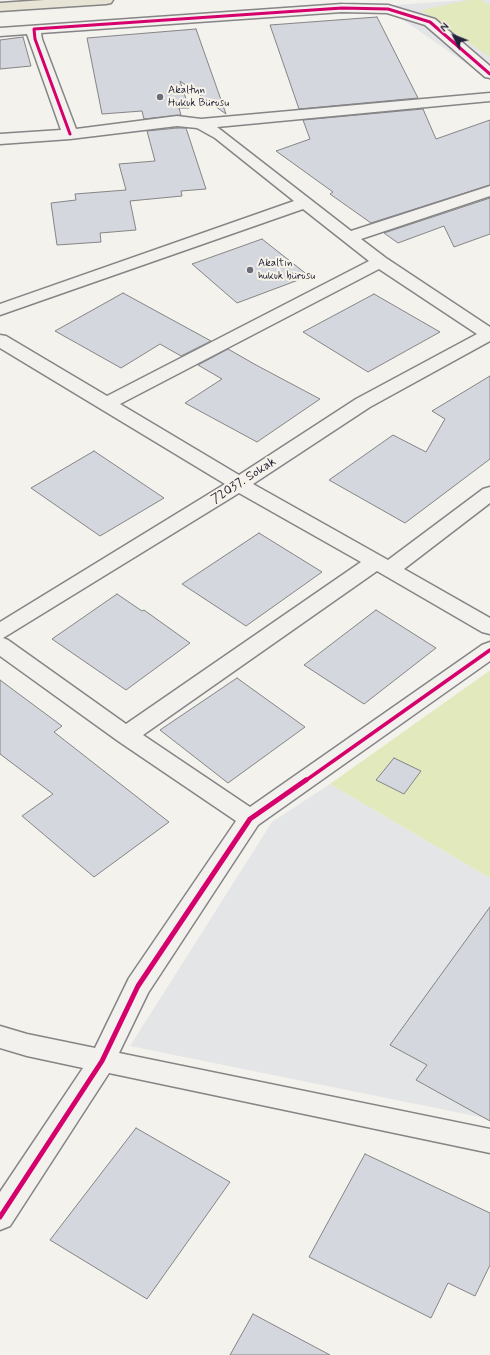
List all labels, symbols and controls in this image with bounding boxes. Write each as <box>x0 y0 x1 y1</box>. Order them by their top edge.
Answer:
north arrow <box>434 16 474 56</box>
text: N <box>438 20 453 35</box>
place label: Akaltun Hukuk Bürosu <box>168 84 229 110</box>
marker: Akaltun Hukuk Bürosu <box>155 92 165 102</box>
place label: Akaltın hukuk bürosu <box>258 257 315 283</box>
marker: Akaltın hukuk bürosu <box>245 265 255 275</box>
street label: 72037. Sokak <box>209 454 279 508</box>

